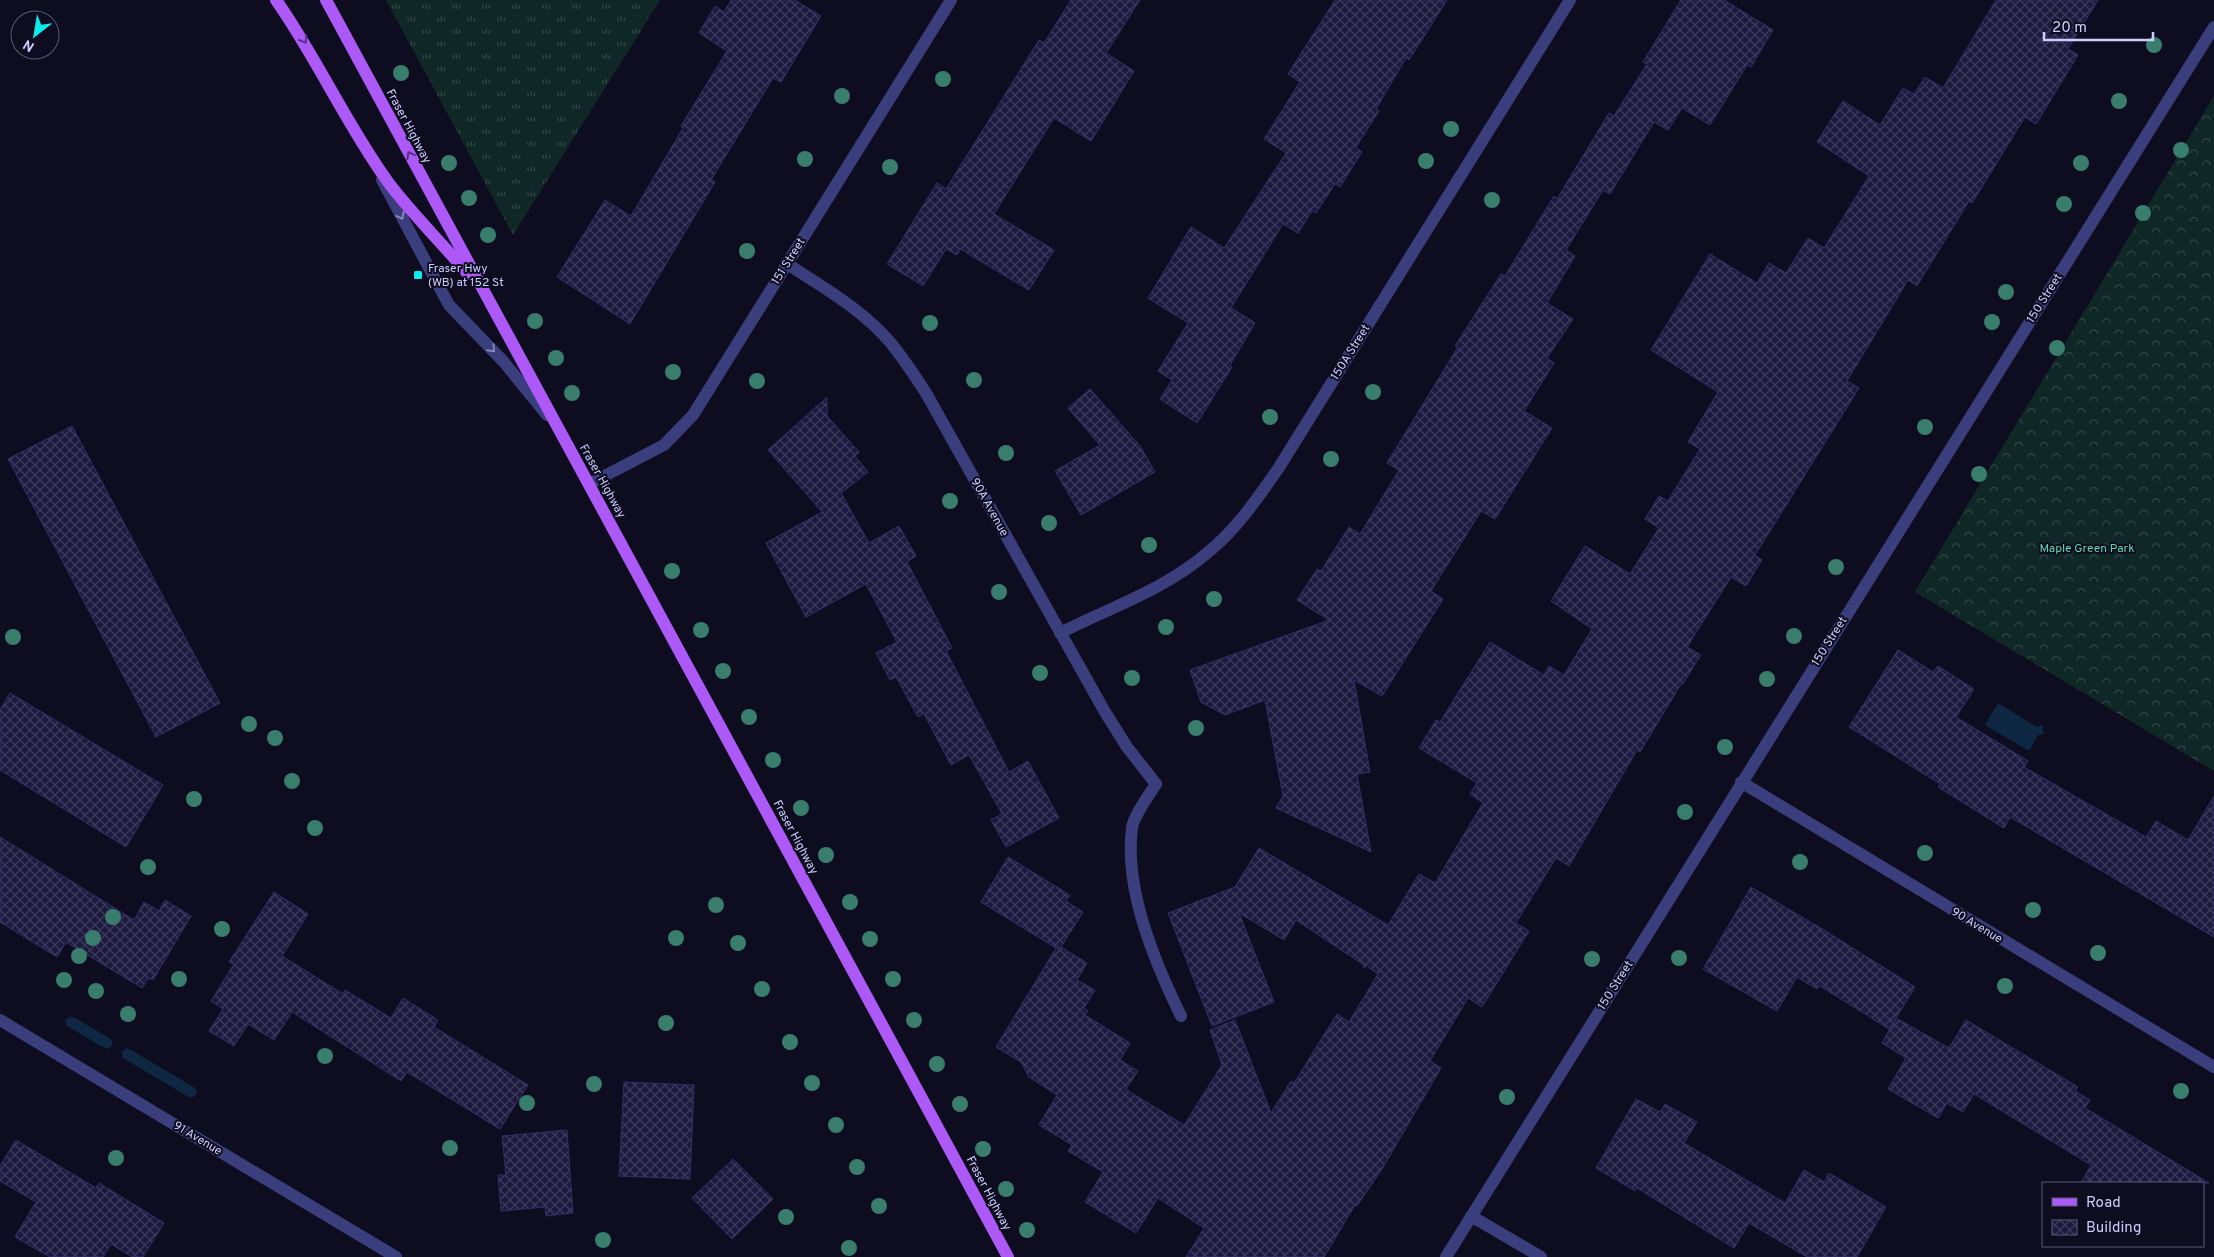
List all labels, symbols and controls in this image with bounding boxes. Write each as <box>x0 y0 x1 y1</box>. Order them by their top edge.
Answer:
north arrow <box>10 10 60 60</box>
scale bar <box>2044 10 2153 42</box>
text: 20 m <box>2052 19 2087 38</box>
text: N <box>20 35 38 55</box>
one-way arrow <box>297 35 307 44</box>
street label: Fraser Highway <box>382 86 434 166</box>
one-way arrow <box>406 151 416 160</box>
one-way arrow <box>395 211 405 220</box>
street label: 151 Street <box>768 235 809 288</box>
place label: Fraser Hwy (WB) at 152 St <box>428 261 504 291</box>
marker: Fraser Hwy (WB) at 152 St <box>412 269 424 281</box>
street label: 150 Street <box>2023 271 2066 326</box>
street label: 150A Street <box>1327 322 1374 383</box>
one-way arrow <box>486 343 495 352</box>
street label: Fraser Highway <box>575 442 629 521</box>
street label: 90A Avenue <box>966 475 1012 540</box>
park label: Maple Green Park <box>2039 541 2135 557</box>
street label: 150 Street <box>1808 614 1851 669</box>
street label: Fraser Highway <box>769 797 821 877</box>
street label: 90 Avenue <box>1948 904 2005 947</box>
street label: 150 Street <box>1594 958 1637 1013</box>
street label: 91 Avenue <box>170 1118 225 1160</box>
street label: Fraser Highway <box>962 1153 1014 1233</box>
legend <box>2042 1182 2204 1247</box>
text: Road <box>2086 1194 2121 1213</box>
text: Building <box>2086 1219 2141 1238</box>

